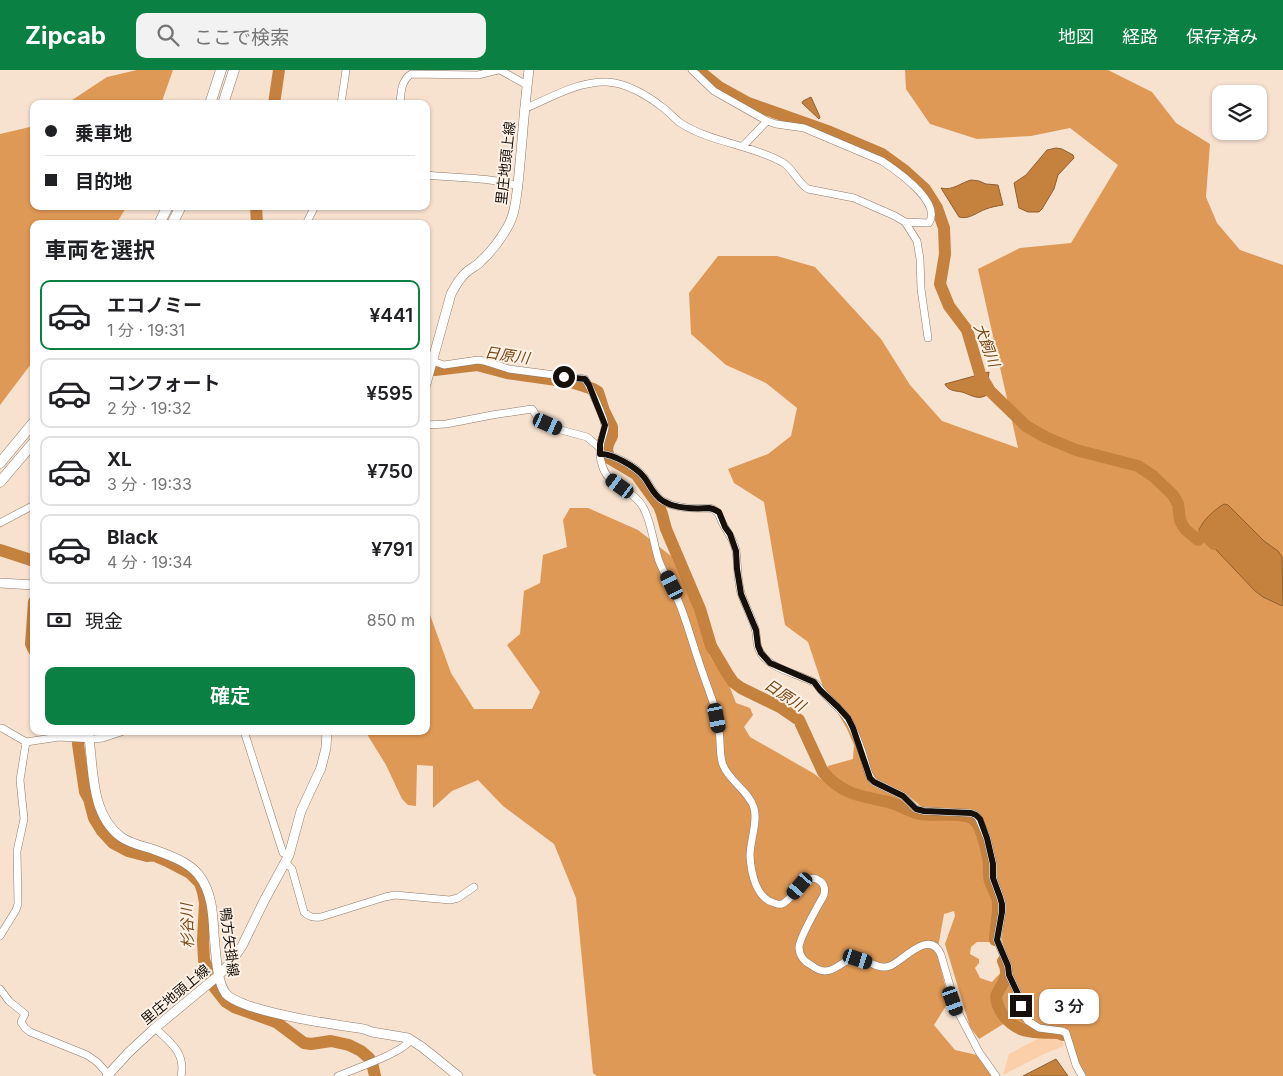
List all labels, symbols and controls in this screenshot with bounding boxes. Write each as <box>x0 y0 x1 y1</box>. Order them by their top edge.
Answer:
search box <box>136 13 486 58</box>
text: Zipcab <box>25 21 106 50</box>
icon: search <box>154 21 182 49</box>
text: ここで検索 <box>194 26 289 49</box>
text: 地図 <box>1058 26 1094 47</box>
text: 経路 <box>1122 26 1158 47</box>
text: 保存済み <box>1186 26 1258 47</box>
map controls <box>1212 85 1267 140</box>
button: layers <box>1212 85 1267 140</box>
street label: 里庄地頭上線 <box>492 120 518 206</box>
text: 乗車地 <box>75 122 132 145</box>
text: 目的地 <box>75 170 132 193</box>
text: 車両を選択 <box>45 237 155 263</box>
icon: car <box>47 293 92 338</box>
text: エコノミー <box>107 294 202 317</box>
text: ¥441 <box>370 304 413 327</box>
text: 1 分 · 19:31 <box>107 320 185 340</box>
water label: 犬飼川 <box>970 321 1005 371</box>
water label: 日原川 <box>483 342 533 368</box>
route start <box>553 366 575 388</box>
icon: car <box>47 371 92 416</box>
text: コンフォート <box>107 372 220 395</box>
text: ¥595 <box>366 382 413 405</box>
text: 2 分 · 19:32 <box>107 398 192 418</box>
car <box>531 411 564 437</box>
text: XL <box>107 448 132 471</box>
icon: car <box>47 449 92 494</box>
text: ¥750 <box>367 460 413 483</box>
car <box>603 471 636 501</box>
text: 3 分 · 19:33 <box>107 474 192 494</box>
text: Black <box>107 526 158 549</box>
icon: car <box>47 527 92 572</box>
text: ¥791 <box>371 538 413 561</box>
text: 4 分 · 19:34 <box>107 552 193 572</box>
car <box>658 568 685 602</box>
icon: cash <box>45 606 73 634</box>
text: 現金 <box>85 610 123 633</box>
text: 850 m <box>367 610 415 630</box>
button: 確定 <box>45 667 415 725</box>
water label: 日原川 <box>761 675 811 716</box>
car <box>706 702 727 734</box>
car <box>784 870 815 902</box>
water label: 杉谷川 <box>177 901 197 949</box>
street label: 鴨方矢掛線 <box>217 906 243 978</box>
car <box>841 947 874 971</box>
street label: 里庄地頭上線 <box>137 960 213 1028</box>
car <box>940 984 965 1018</box>
callout: 3 分 <box>1038 988 1098 1024</box>
route end <box>1010 995 1032 1017</box>
text: 3 分 <box>1054 996 1084 1016</box>

